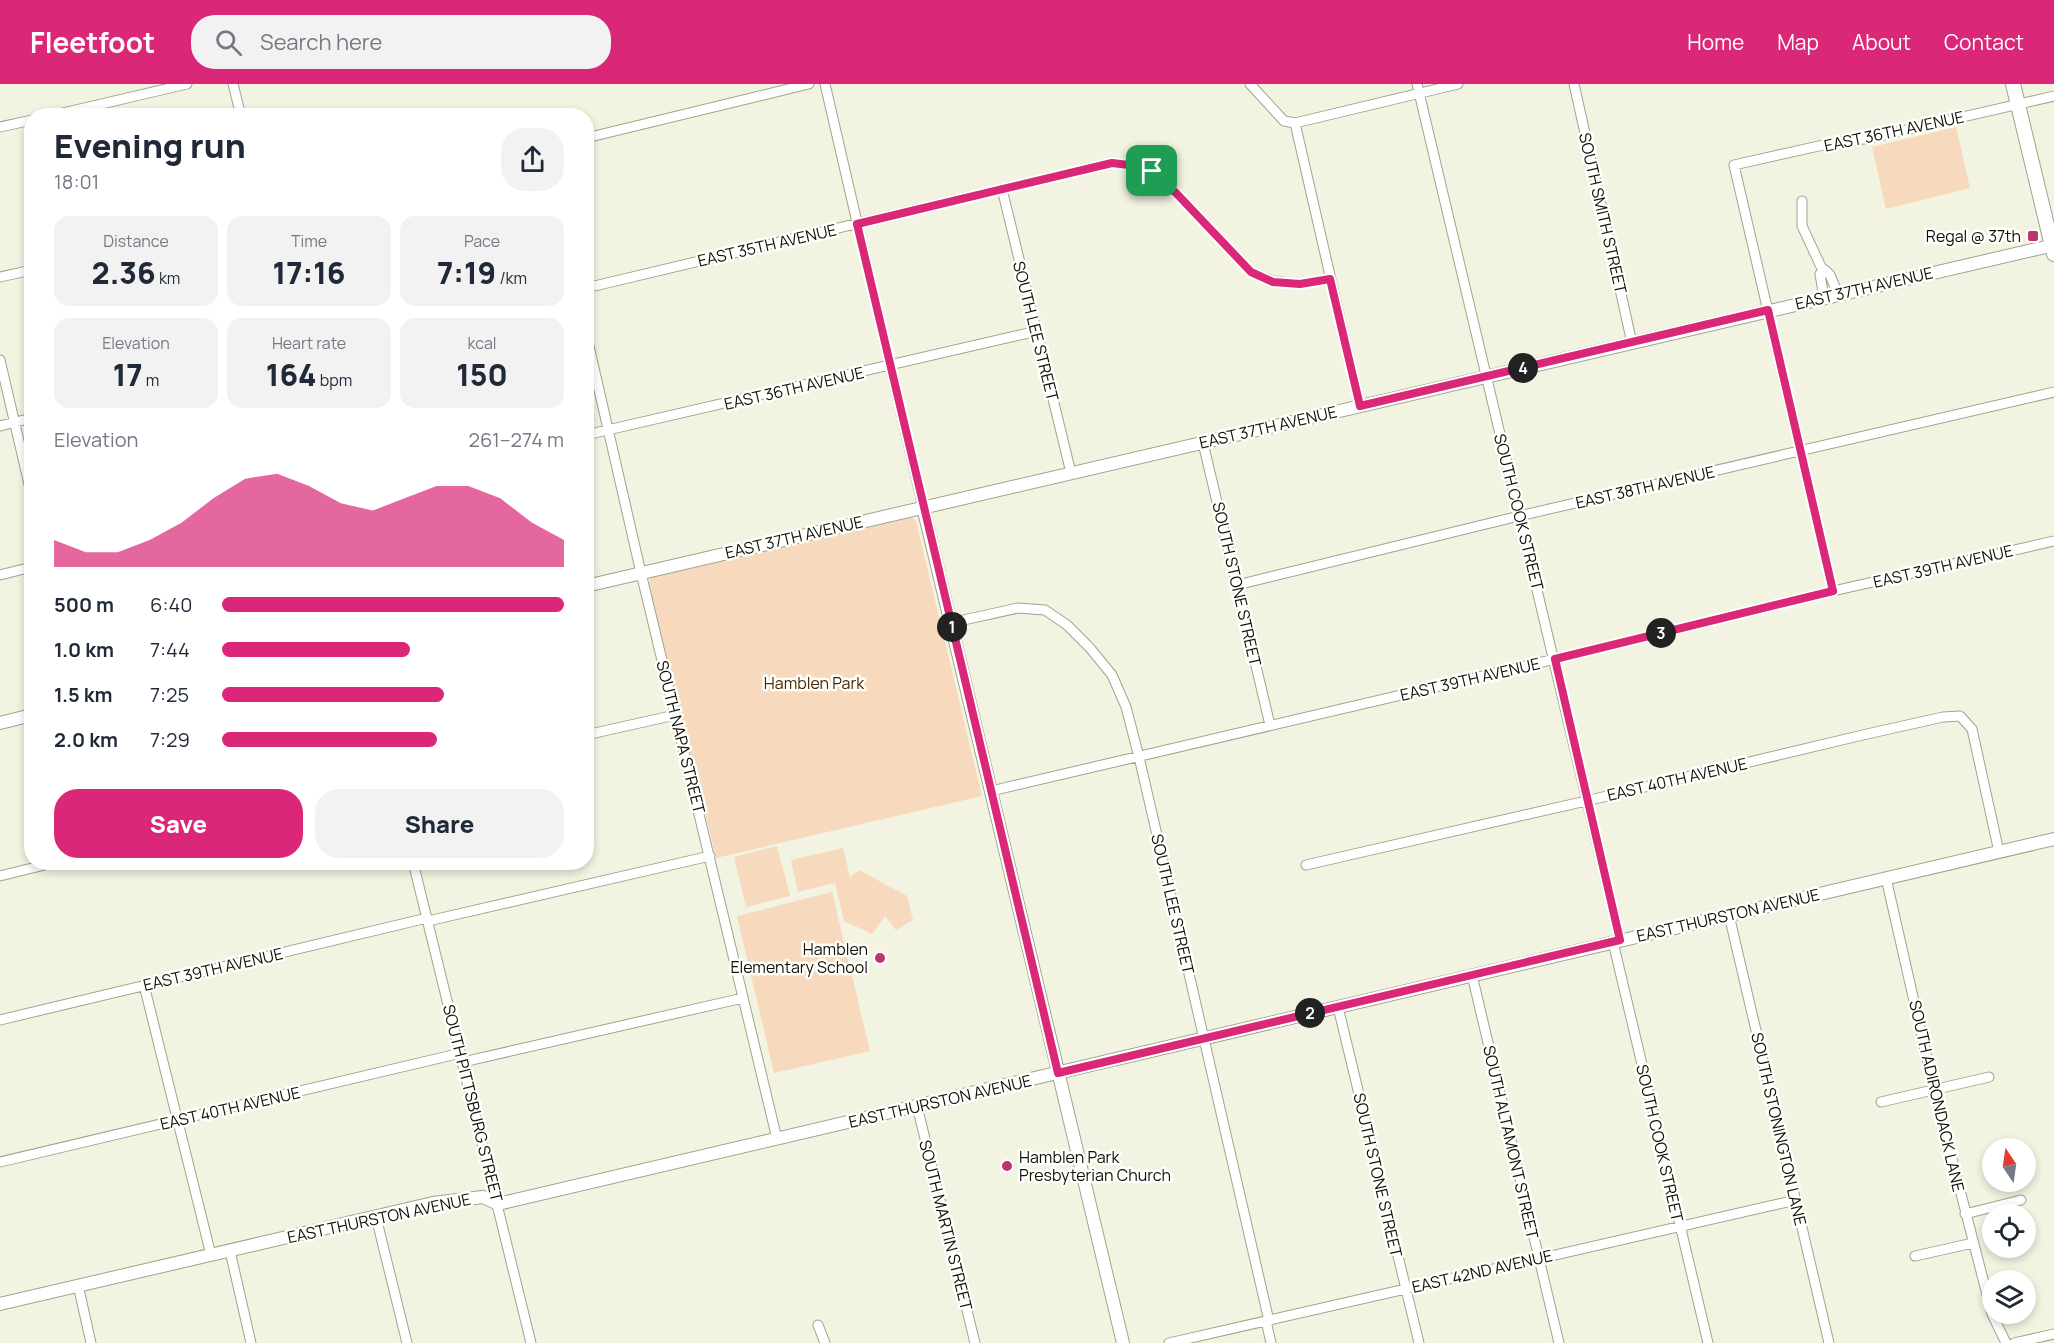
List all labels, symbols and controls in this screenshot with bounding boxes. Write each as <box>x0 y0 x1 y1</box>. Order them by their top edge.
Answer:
search box <box>191 15 611 69</box>
text: Fleetfoot <box>30 23 155 61</box>
icon: search <box>212 26 245 59</box>
text: Search here <box>260 27 382 57</box>
text: Home <box>1687 28 1744 56</box>
text: Map <box>1777 28 1819 56</box>
text: About <box>1852 28 1911 56</box>
text: Contact <box>1944 28 2024 56</box>
street label: EAST 36TH AVENUE <box>1822 105 1966 157</box>
text: Evening run <box>54 123 246 168</box>
button: share <box>501 128 564 191</box>
street label: SOUTH SMITH STREET <box>1574 130 1632 296</box>
pin <box>1126 145 1177 196</box>
icon: arrive <box>1135 154 1168 187</box>
text: 18:01 <box>54 168 99 195</box>
street label: EAST 35TH AVENUE <box>695 218 839 272</box>
place label: Regal @ 37th <box>1926 225 2021 247</box>
marker: Regal @ 37th <box>2026 229 2040 243</box>
text: Distance <box>103 230 169 252</box>
text: Time <box>291 230 327 252</box>
text: Pace <box>464 230 500 252</box>
text: 2.36 <box>92 252 156 293</box>
text: 17:16 <box>273 252 345 293</box>
text: 7:19 <box>437 252 496 293</box>
street label: SOUTH LEE STREET <box>1008 259 1064 404</box>
street label: EAST 37TH AVENUE <box>1793 261 1935 315</box>
text: km <box>156 267 180 289</box>
text: /km <box>496 267 527 289</box>
text: Elevation <box>102 332 170 354</box>
text: Heart rate <box>272 332 346 354</box>
text: kcal <box>467 332 497 354</box>
pin: 4 <box>1508 353 1538 383</box>
text: 17 <box>113 354 143 395</box>
text: 164 <box>266 354 317 395</box>
text: 150 <box>456 354 508 395</box>
text: 4 <box>1518 357 1528 379</box>
street label: EAST 36TH AVENUE <box>722 361 866 415</box>
text: m <box>143 369 159 391</box>
text: bpm <box>317 369 352 391</box>
street label: EAST 37TH AVENUE <box>1197 400 1339 454</box>
text: Elevation <box>54 426 138 453</box>
text: 261–274 m <box>469 426 564 453</box>
street label: SOUTH COOK STREET <box>1489 431 1549 593</box>
street label: EAST 38TH AVENUE <box>1573 460 1717 514</box>
street label: SOUTH STONE STREET <box>1207 500 1267 669</box>
street label: EAST 37TH AVENUE <box>723 510 865 564</box>
street label: EAST 39TH AVENUE <box>1871 539 2015 593</box>
text: 500 m <box>54 591 114 618</box>
text: 6:40 <box>150 591 192 618</box>
pin: 1 <box>937 612 967 642</box>
text: 1 <box>948 616 956 638</box>
pin: 3 <box>1646 618 1676 648</box>
text: 3 <box>1656 622 1666 644</box>
text: 1.0 km <box>54 636 114 663</box>
text: 7:44 <box>150 636 190 663</box>
street label: EAST 39TH AVENUE <box>1398 652 1542 706</box>
street label: SOUTH NAPA STREET <box>651 658 711 816</box>
park label: Hamblen Park <box>764 672 865 694</box>
text: 1.5 km <box>54 681 113 708</box>
text: 7:25 <box>150 681 189 708</box>
text: 2.0 km <box>54 726 118 753</box>
text: 7:29 <box>150 726 190 753</box>
street label: EAST 40TH AVENUE <box>1605 752 1749 806</box>
button: Save <box>54 789 303 858</box>
button: Share <box>315 789 564 858</box>
street label: SOUTH LEE STREET <box>1146 832 1200 977</box>
street label: EAST THURSTON AVENUE <box>1634 883 1822 947</box>
place label: Hamblen Elementary School <box>730 938 868 978</box>
street label: EAST 39TH AVENUE <box>141 942 285 996</box>
marker: Hamblen Elementary School <box>873 951 887 965</box>
pin: 2 <box>1295 998 1325 1028</box>
street label: SOUTH ADIRONDACK LANE <box>1904 998 1970 1194</box>
street label: SOUTH PITTSBURG STREET <box>438 1002 508 1204</box>
text: 2 <box>1305 1002 1315 1024</box>
street label: SOUTH STONINGTON LANE <box>1746 1030 1812 1228</box>
street label: SOUTH ALTAMONT STREET <box>1478 1043 1544 1241</box>
street label: SOUTH COOK STREET <box>1631 1062 1689 1224</box>
street label: EAST THURSTON AVENUE <box>846 1069 1034 1133</box>
street label: EAST 40TH AVENUE <box>158 1081 302 1135</box>
street label: SOUTH STONE STREET <box>1348 1091 1408 1260</box>
street label: SOUTH MARTIN STREET <box>914 1138 978 1313</box>
north arrow <box>1982 1138 2036 1192</box>
map controls <box>1982 1138 2036 1324</box>
place label: Hamblen Park Presbyterian Church <box>1019 1146 1171 1186</box>
marker: Hamblen Park Presbyterian Church <box>1000 1159 1014 1173</box>
street label: EAST THURSTON AVENUE <box>285 1188 473 1248</box>
button: locate <box>1982 1204 2036 1258</box>
street label: EAST 42ND AVENUE <box>1410 1244 1554 1298</box>
button: layers <box>1982 1270 2036 1324</box>

